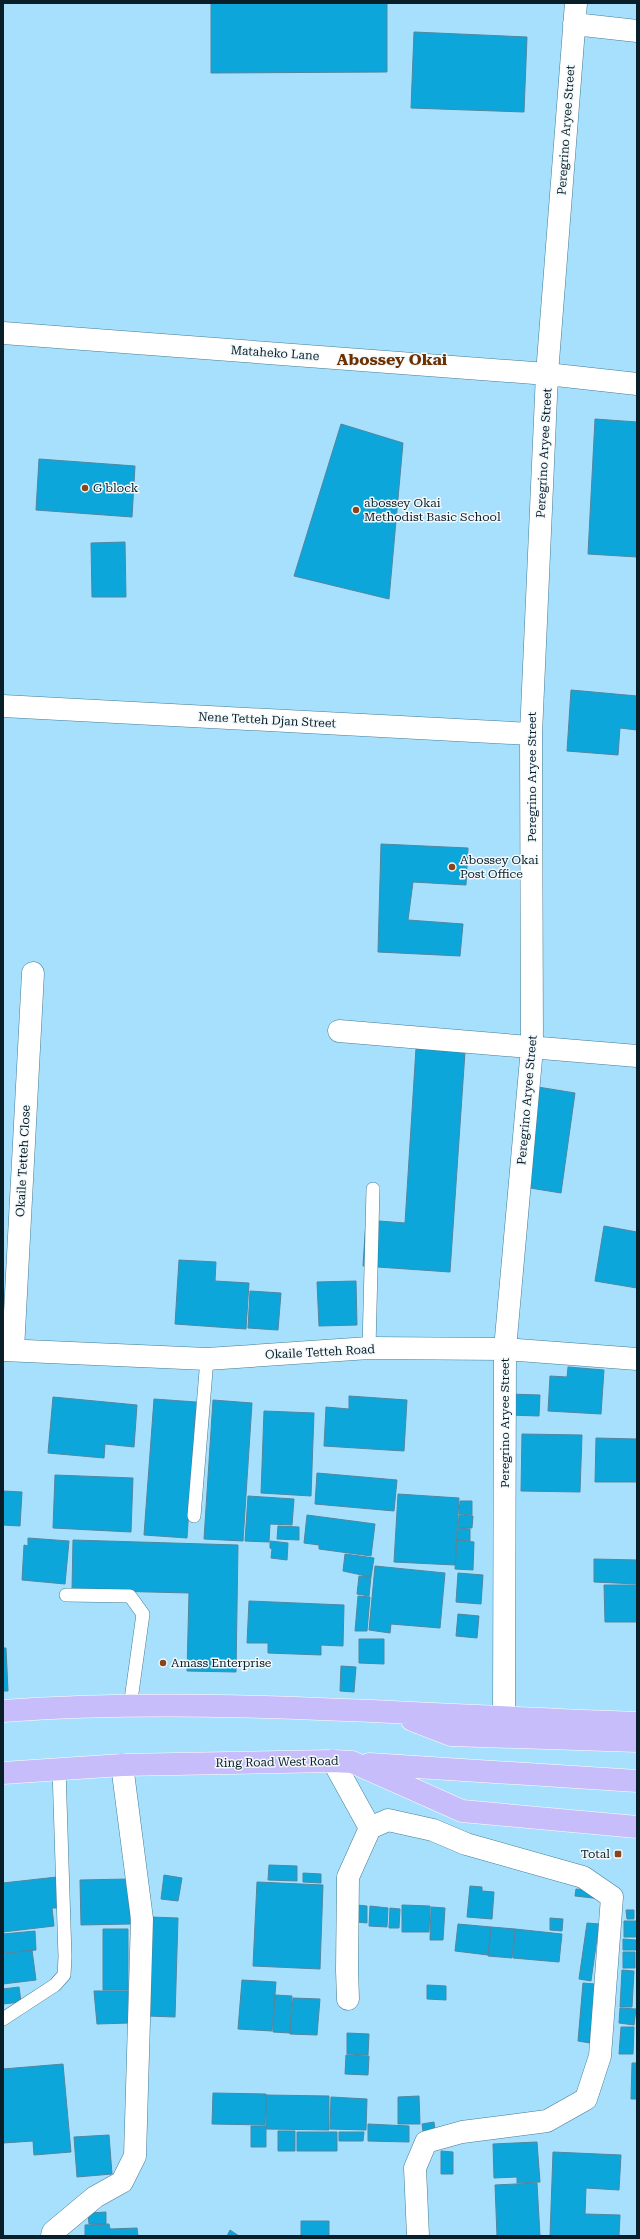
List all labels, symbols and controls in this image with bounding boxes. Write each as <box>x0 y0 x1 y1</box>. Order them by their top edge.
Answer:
street label: Peregrino Aryee Street <box>554 64 578 195</box>
street label: Mataheko Lane <box>230 343 320 363</box>
district label: Abossey Okai <box>337 350 448 369</box>
street label: Peregrino Aryee Street <box>534 387 554 518</box>
place label: G block <box>93 481 139 495</box>
marker: G block <box>80 483 90 493</box>
place label: abossey Okai Methodist Basic School <box>364 496 501 524</box>
marker: abossey Okai Methodist Basic School <box>351 505 361 515</box>
street label: Nene Tetteh Djan Street <box>198 709 337 731</box>
street label: Peregrino Aryee Street <box>525 711 539 842</box>
place label: Abossey Okai Post Office <box>460 853 539 881</box>
marker: Abossey Okai Post Office <box>447 862 457 872</box>
street label: Peregrino Aryee Street <box>514 1034 540 1165</box>
street label: Okaile Tetteh Close <box>13 1104 33 1217</box>
street label: Okaile Tetteh Road <box>265 1342 376 1362</box>
street label: Peregrino Aryee Street <box>498 1357 512 1488</box>
place label: Amass Enterprise <box>171 1656 272 1670</box>
marker: Amass Enterprise <box>158 1658 168 1668</box>
street label: Ring Road West Road <box>215 1754 339 1770</box>
place label: Total <box>581 1847 610 1861</box>
marker: Total <box>613 1849 623 1859</box>

